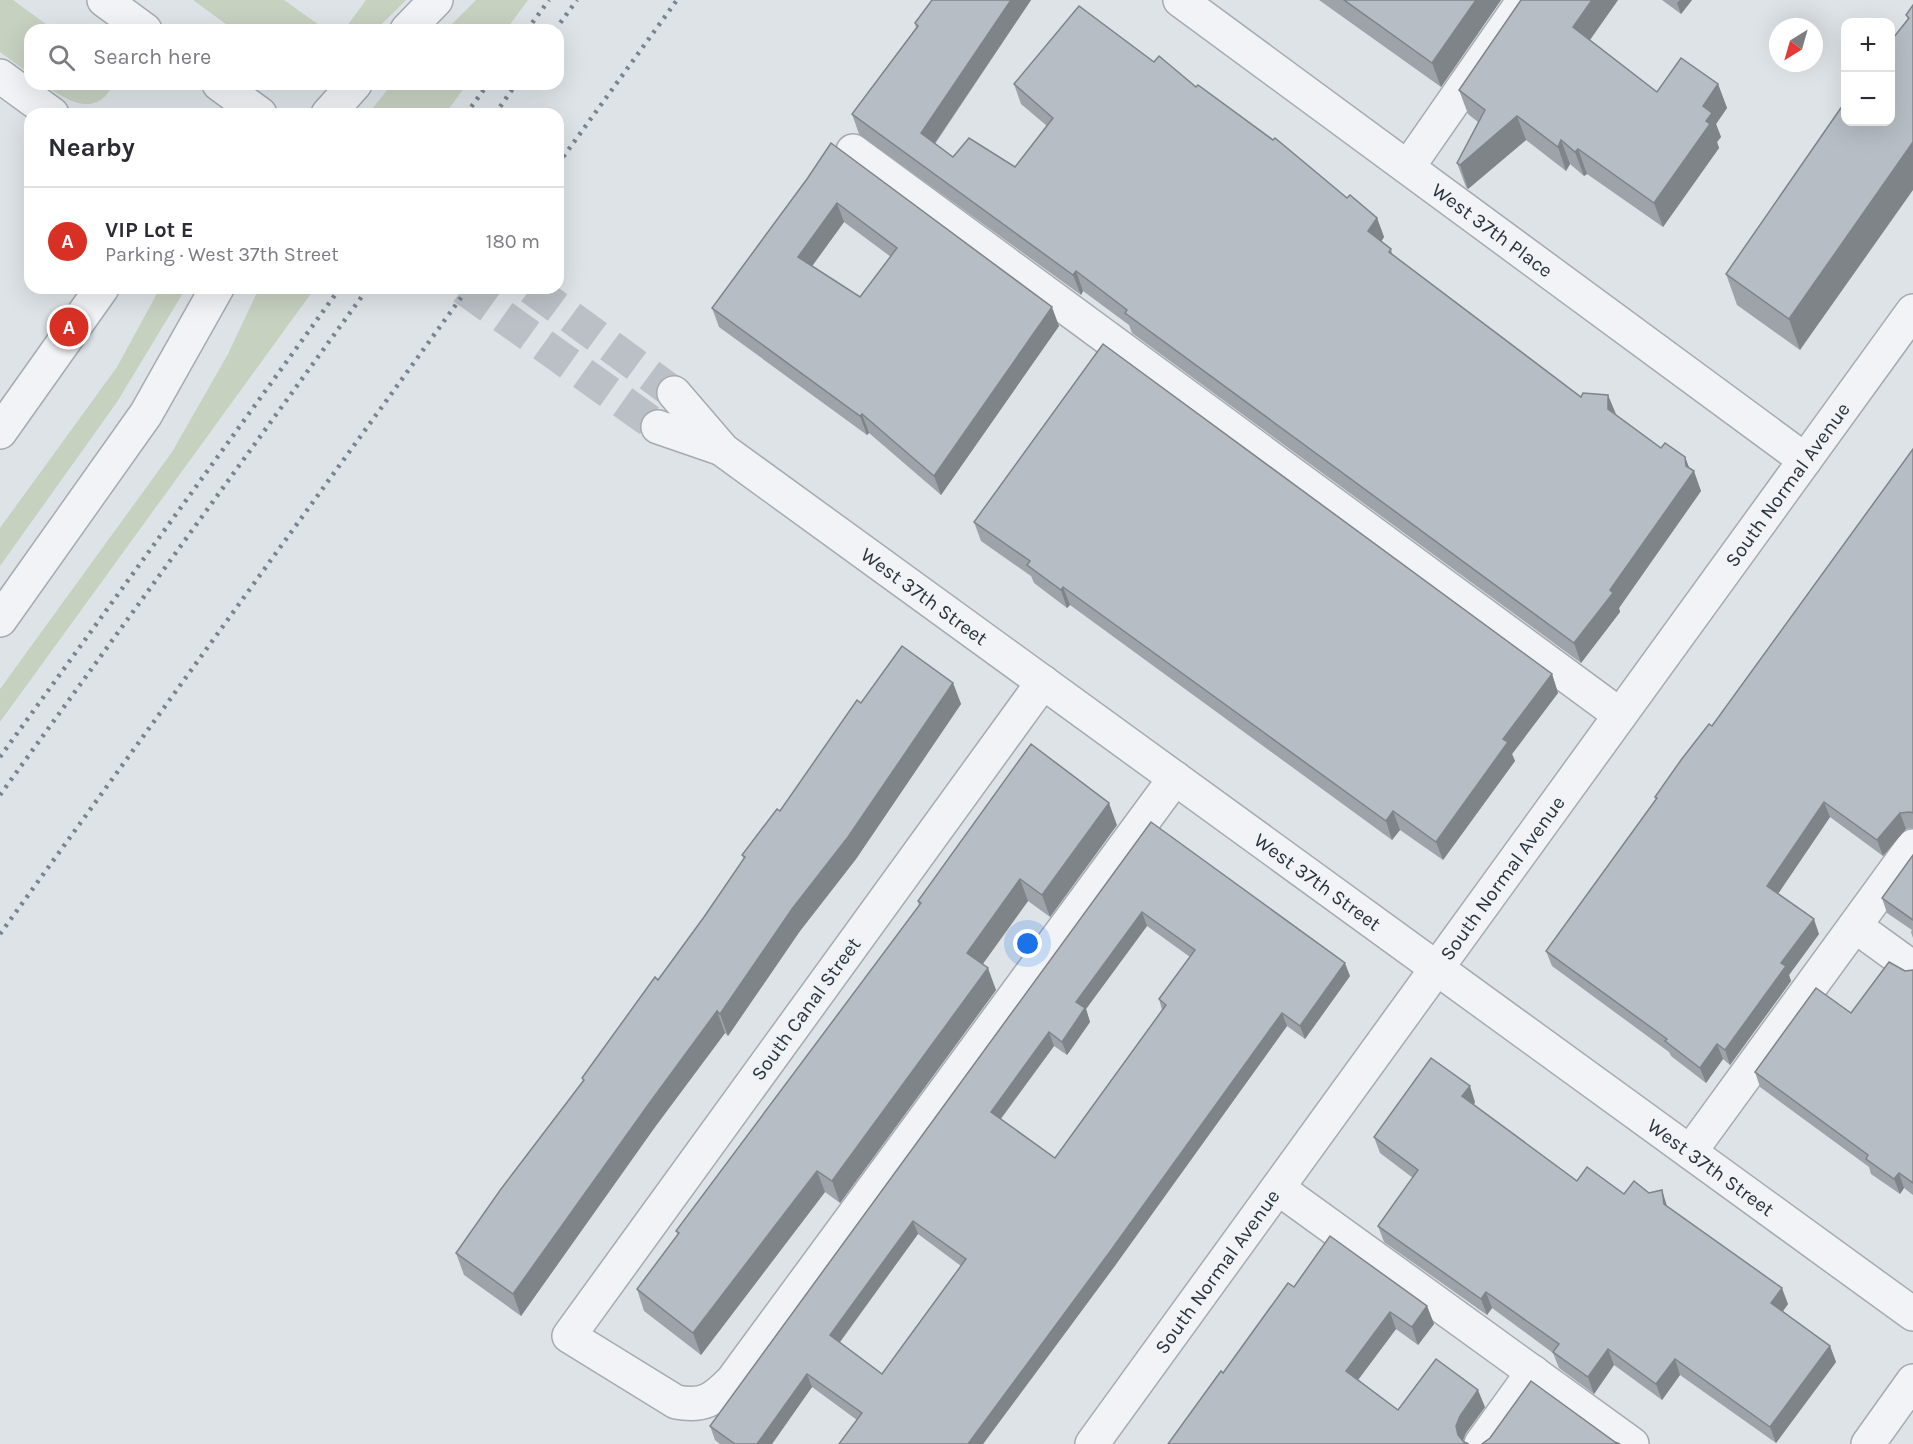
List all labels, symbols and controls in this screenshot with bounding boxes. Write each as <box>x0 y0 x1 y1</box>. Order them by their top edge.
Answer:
north arrow <box>1769 18 1823 72</box>
map controls <box>1841 18 1895 126</box>
button: + <box>1841 18 1895 72</box>
search box <box>24 24 564 90</box>
icon: search <box>45 41 78 74</box>
text: Search here <box>93 44 211 70</box>
button: − <box>1841 72 1895 126</box>
text: Nearby <box>48 132 135 163</box>
street label: West 37th Place <box>1428 178 1557 282</box>
text: VIP Lot E <box>105 217 194 243</box>
text: A <box>61 230 74 253</box>
text: 180 m <box>486 230 540 253</box>
text: Parking · West 37th Street <box>105 243 339 266</box>
pin: A <box>50 304 88 350</box>
street label: South Normal Avenue <box>1720 398 1855 571</box>
street label: West 37th Street <box>857 543 993 650</box>
street label: South Normal Avenue <box>1435 791 1569 965</box>
street label: West 37th Street <box>1250 828 1386 936</box>
your location <box>1013 929 1042 958</box>
street label: South Canal Street <box>746 933 866 1085</box>
street label: West 37th Street <box>1643 1114 1779 1221</box>
street label: South Normal Avenue <box>1150 1185 1284 1358</box>

